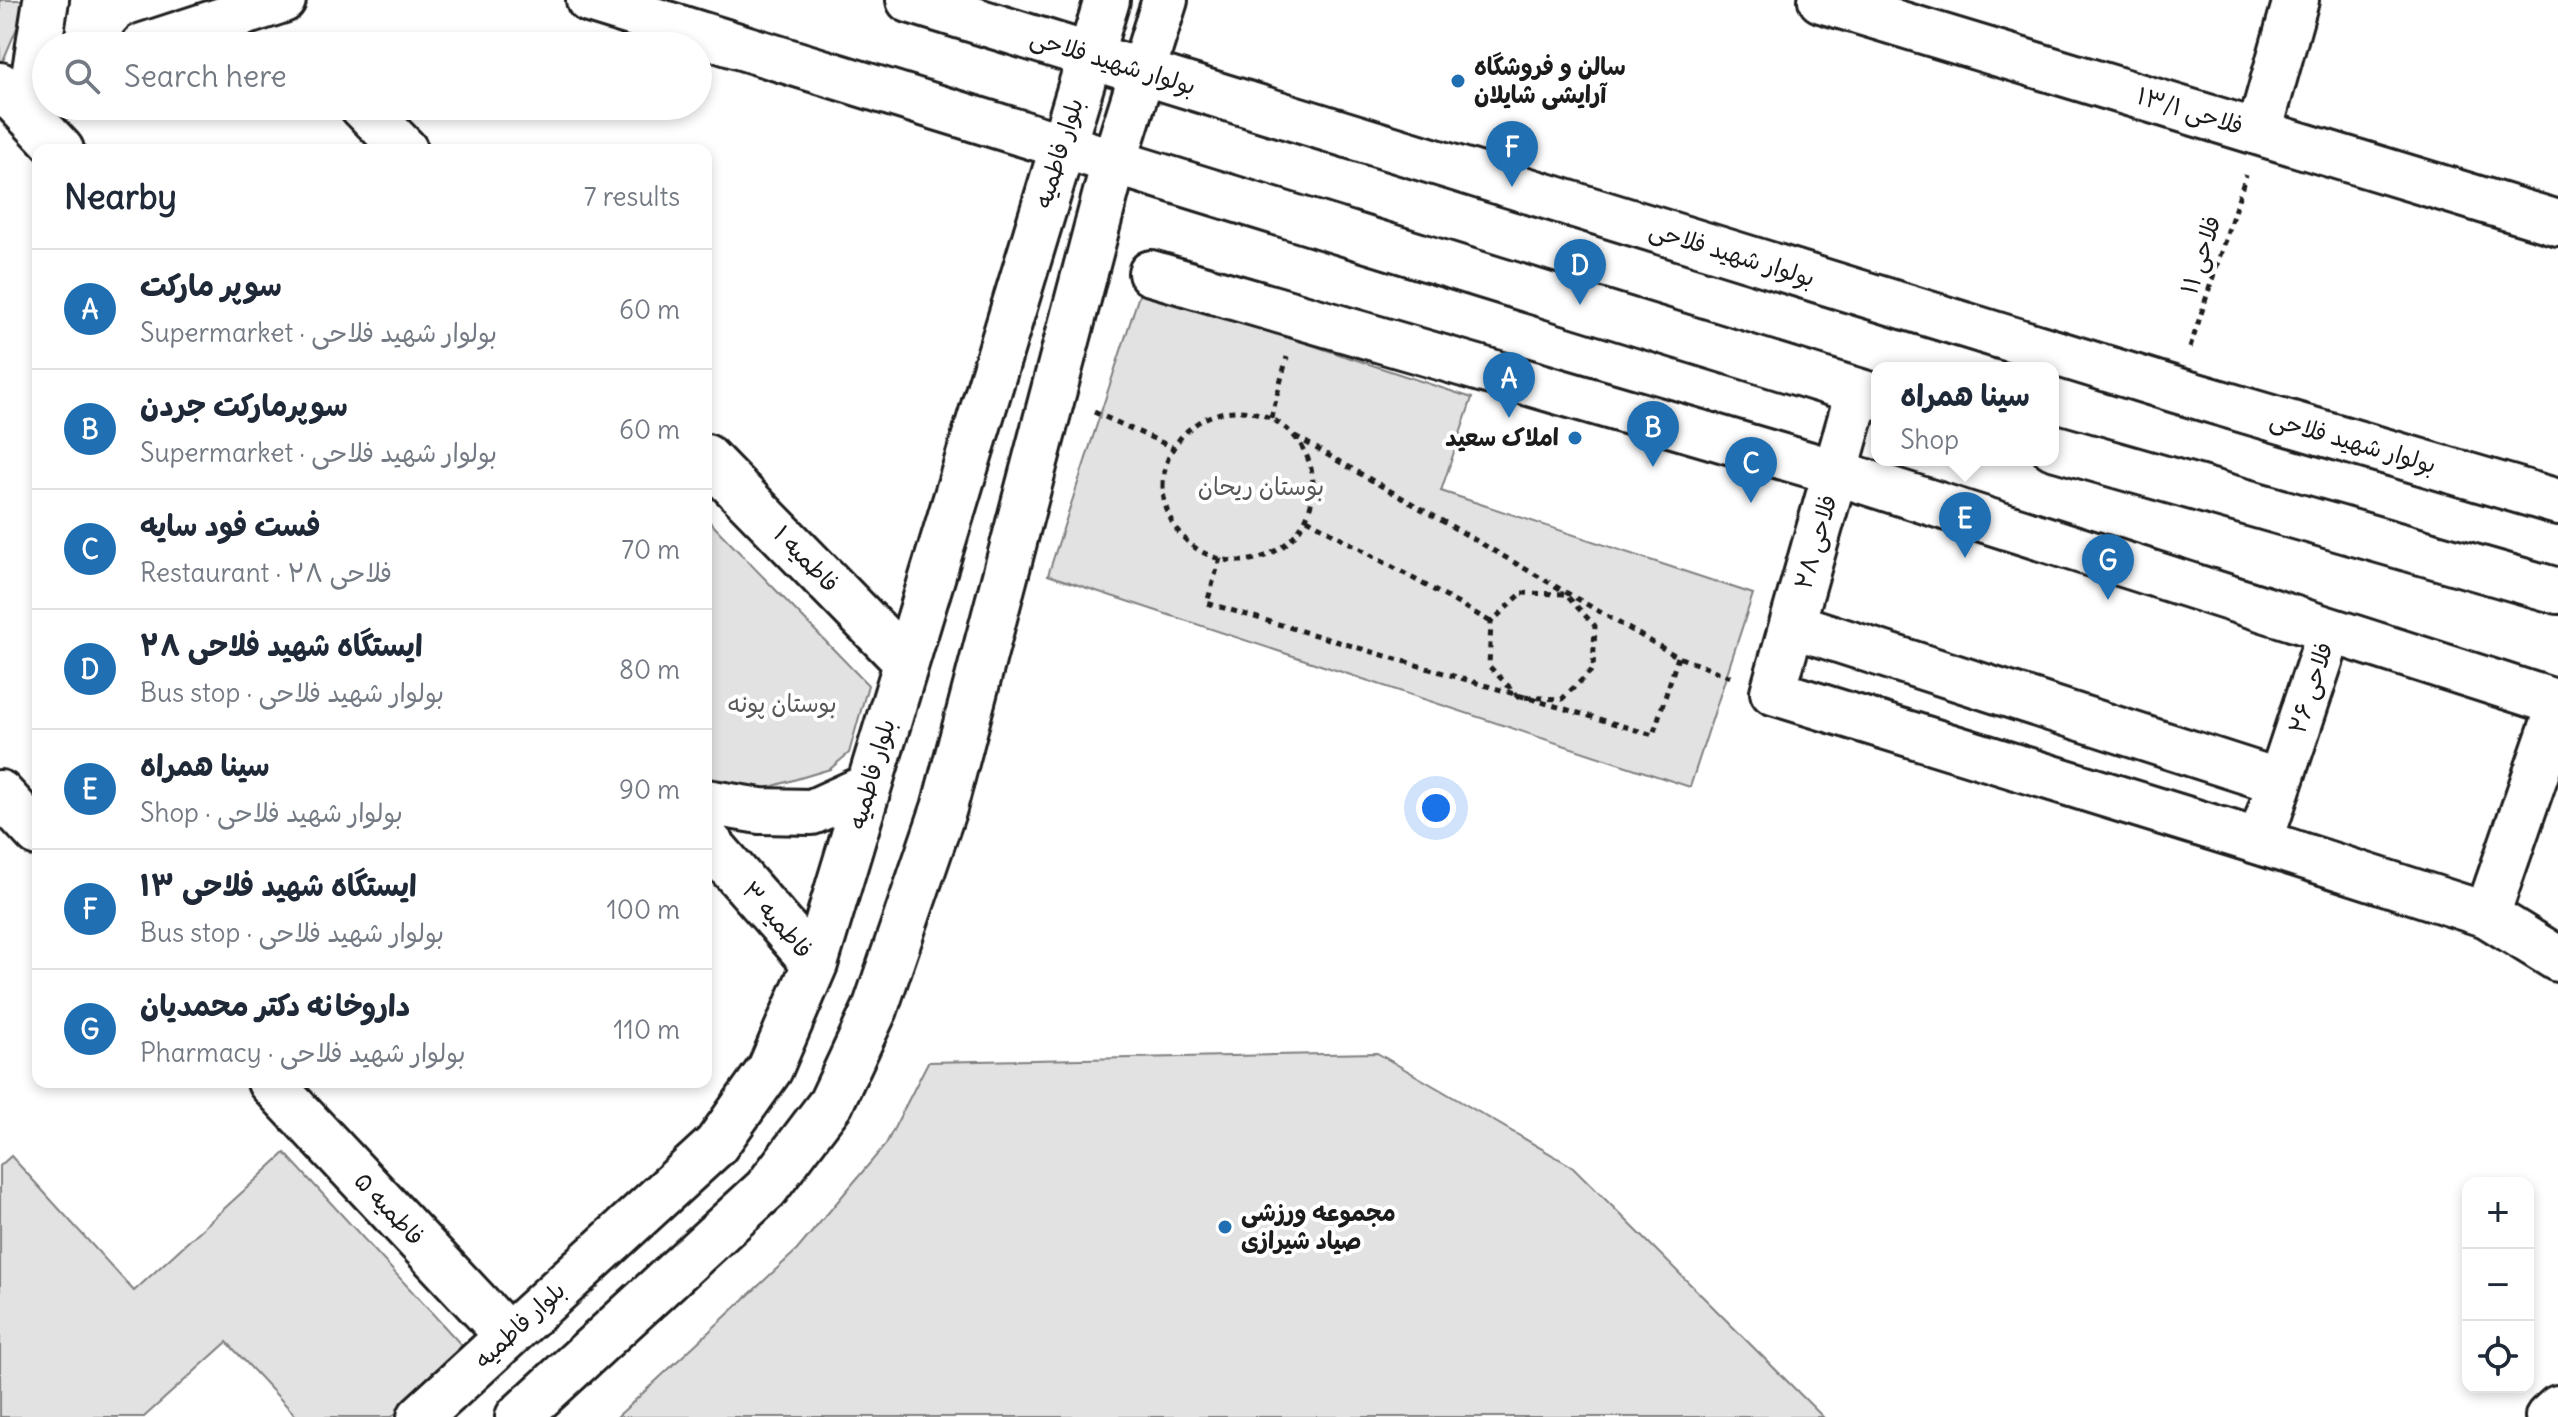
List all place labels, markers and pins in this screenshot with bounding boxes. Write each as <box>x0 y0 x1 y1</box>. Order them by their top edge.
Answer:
place label: سالن و فروشگاه آرایشی شایلان <box>1474 51 1626 110</box>
marker: سالن و فروشگاه آرایشی شایلان <box>1449 72 1467 90</box>
pin: F <box>1486 121 1538 187</box>
pin: D <box>1554 239 1606 305</box>
pin: A <box>1483 352 1535 418</box>
pin: B <box>1627 401 1679 467</box>
place label: املاک سعید <box>1445 422 1559 452</box>
marker: املاک سعید <box>1566 429 1584 447</box>
pin: C <box>1725 437 1777 503</box>
pin: E <box>1939 492 1991 558</box>
pin: G <box>2082 534 2134 600</box>
place label: مجموعه ورزشی صیاد شیرازی <box>1241 1197 1396 1255</box>
marker: مجموعه ورزشی صیاد شیرازی <box>1216 1218 1234 1236</box>

